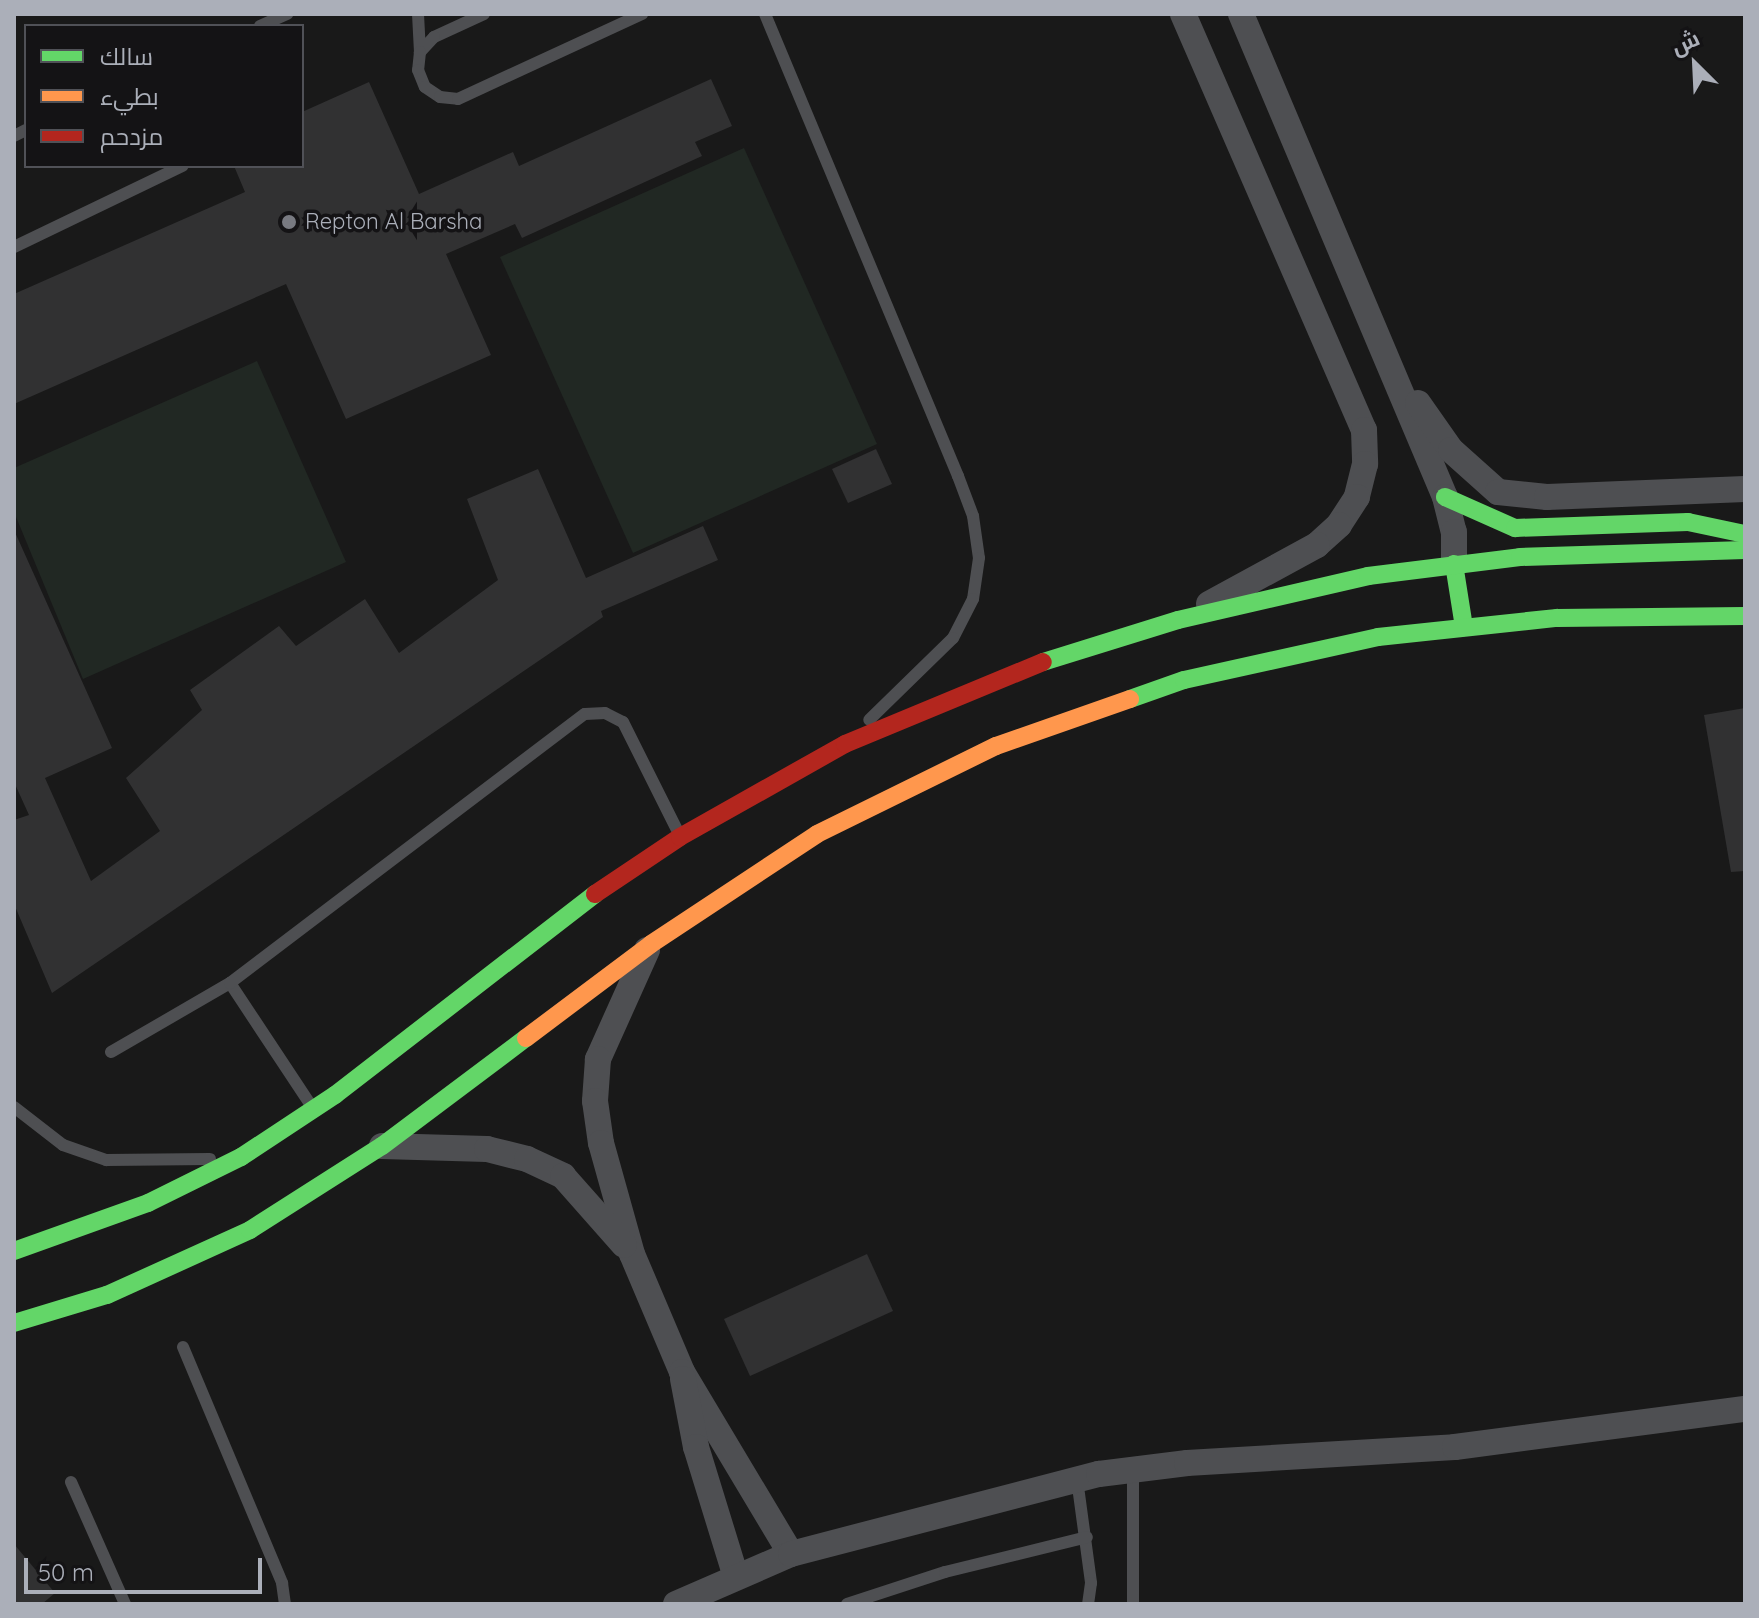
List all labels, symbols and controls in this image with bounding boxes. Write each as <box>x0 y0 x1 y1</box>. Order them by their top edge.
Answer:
legend <box>24 24 304 168</box>
north arrow <box>1655 24 1735 104</box>
text: ش <box>1667 24 1704 61</box>
text: سالك <box>100 41 153 71</box>
text: بطيء <box>100 81 159 111</box>
text: مزدحم <box>100 121 163 151</box>
place label: Repton Al Barsha <box>305 209 482 235</box>
marker: Repton Al Barsha <box>280 213 298 231</box>
scale bar <box>28 1542 266 1592</box>
text: 50 m <box>38 1557 94 1587</box>

